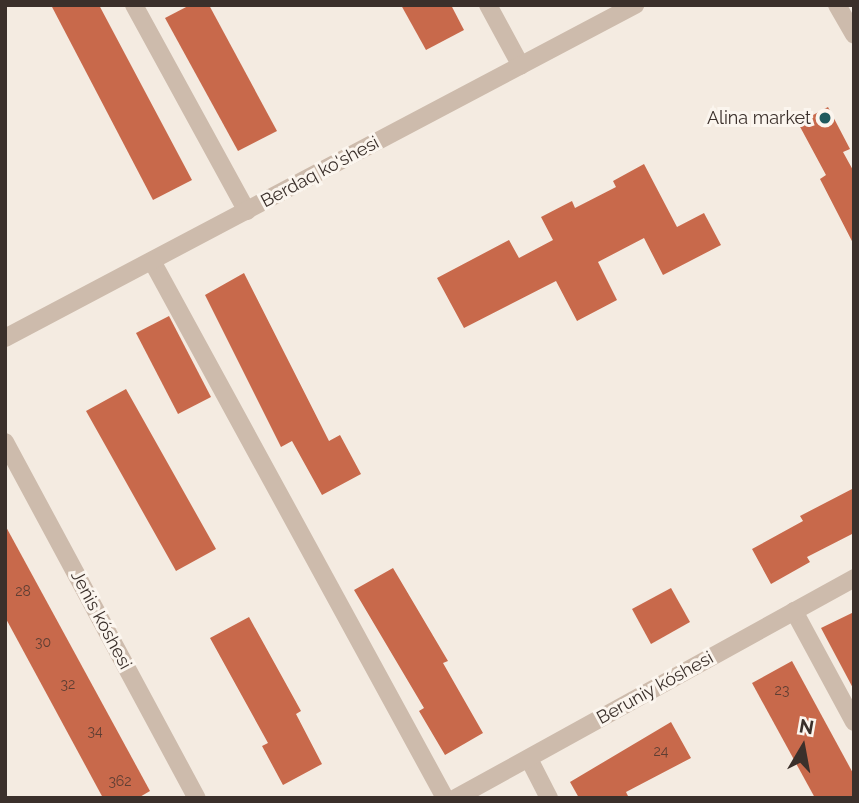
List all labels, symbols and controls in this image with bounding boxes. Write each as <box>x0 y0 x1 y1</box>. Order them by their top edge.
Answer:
place label: Alina market <box>707 107 811 129</box>
marker: Alina market <box>817 110 833 126</box>
street label: Berdaq ko'shesi <box>257 132 383 212</box>
street label: Jeńis kóshesi <box>66 567 136 673</box>
house number: 28 <box>15 583 31 599</box>
house number: 30 <box>35 634 51 650</box>
street label: Beruniy kóshesi <box>593 647 717 729</box>
house number: 32 <box>61 676 75 692</box>
house number: 23 <box>775 682 789 698</box>
north arrow <box>768 712 838 782</box>
text: N <box>798 714 816 738</box>
house number: 34 <box>87 723 103 739</box>
house number: 24 <box>654 743 668 759</box>
house number: 362 <box>108 773 132 789</box>

